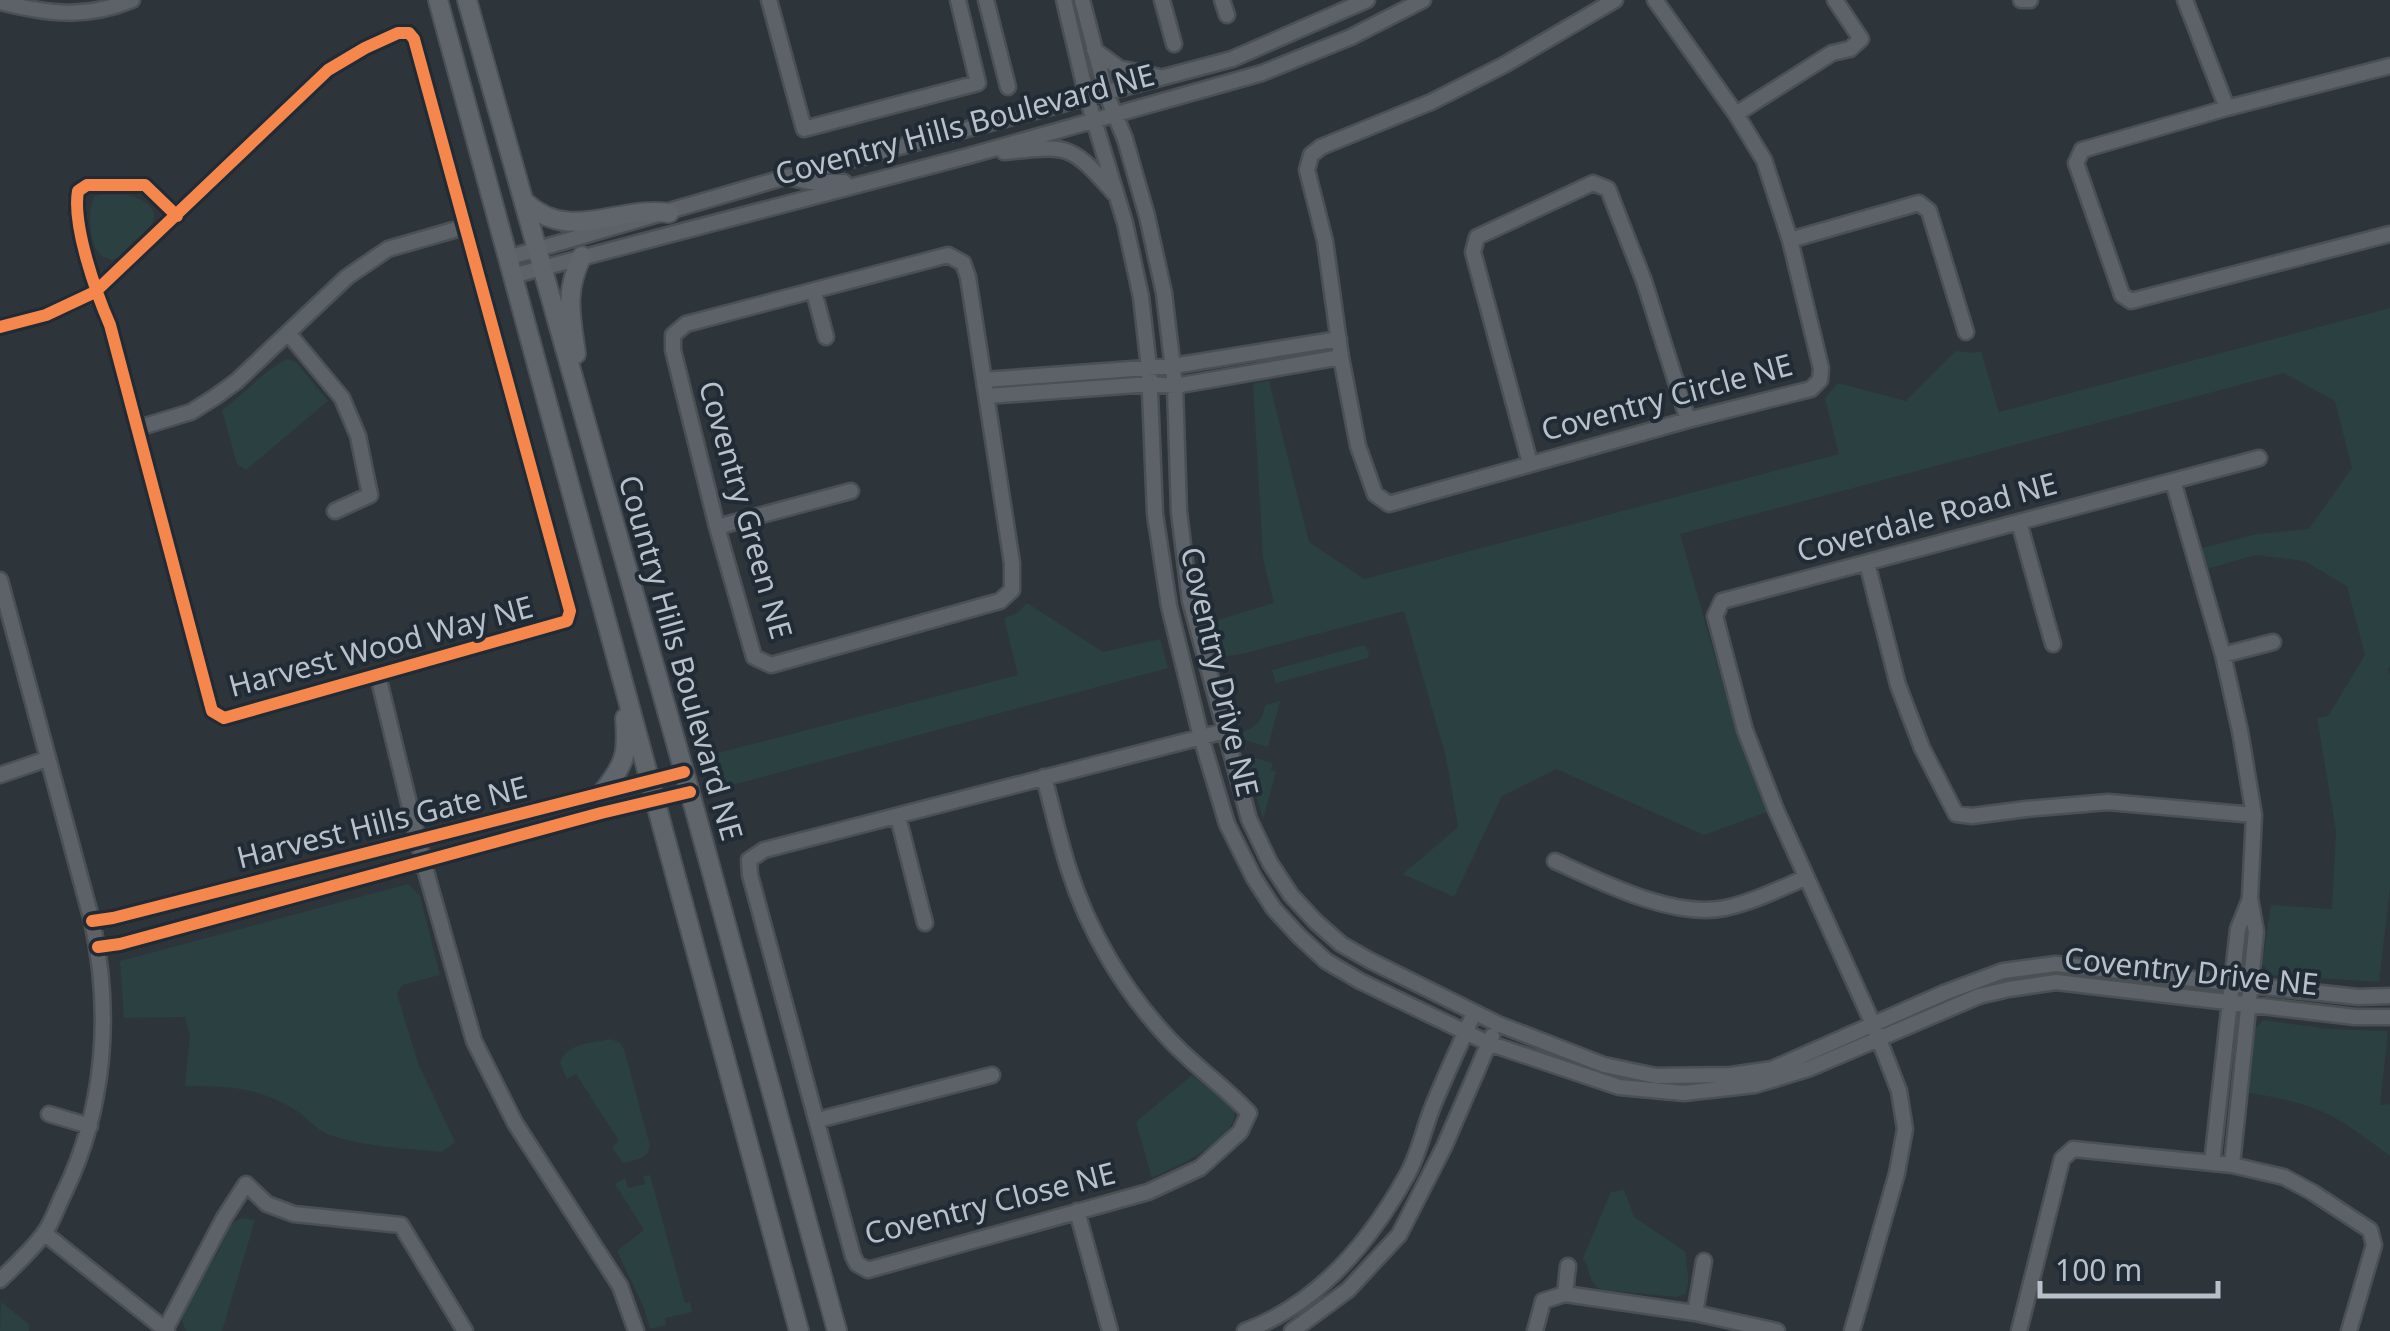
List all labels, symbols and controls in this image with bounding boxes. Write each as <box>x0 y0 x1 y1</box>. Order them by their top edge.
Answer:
street label: Coventry Hills Boulevard NE <box>770 53 1159 194</box>
street label: Coventry Circle NE <box>1537 343 1797 450</box>
street label: Coventry Green NE <box>690 376 803 643</box>
street label: Coverdale Road NE <box>1792 462 2061 571</box>
street label: Country Hills Boulevard NE <box>610 470 753 845</box>
street label: Coventry Drive NE <box>1172 543 1269 801</box>
street label: Harvest Wood Way NE <box>224 585 537 706</box>
street label: Harvest Hills Gate NE <box>232 766 531 877</box>
street label: Coventry Drive NE <box>2062 937 2320 1004</box>
street label: Coventry Close NE <box>860 1152 1119 1254</box>
scale bar <box>2040 1236 2218 1298</box>
text: 100 m <box>2055 1249 2142 1290</box>

